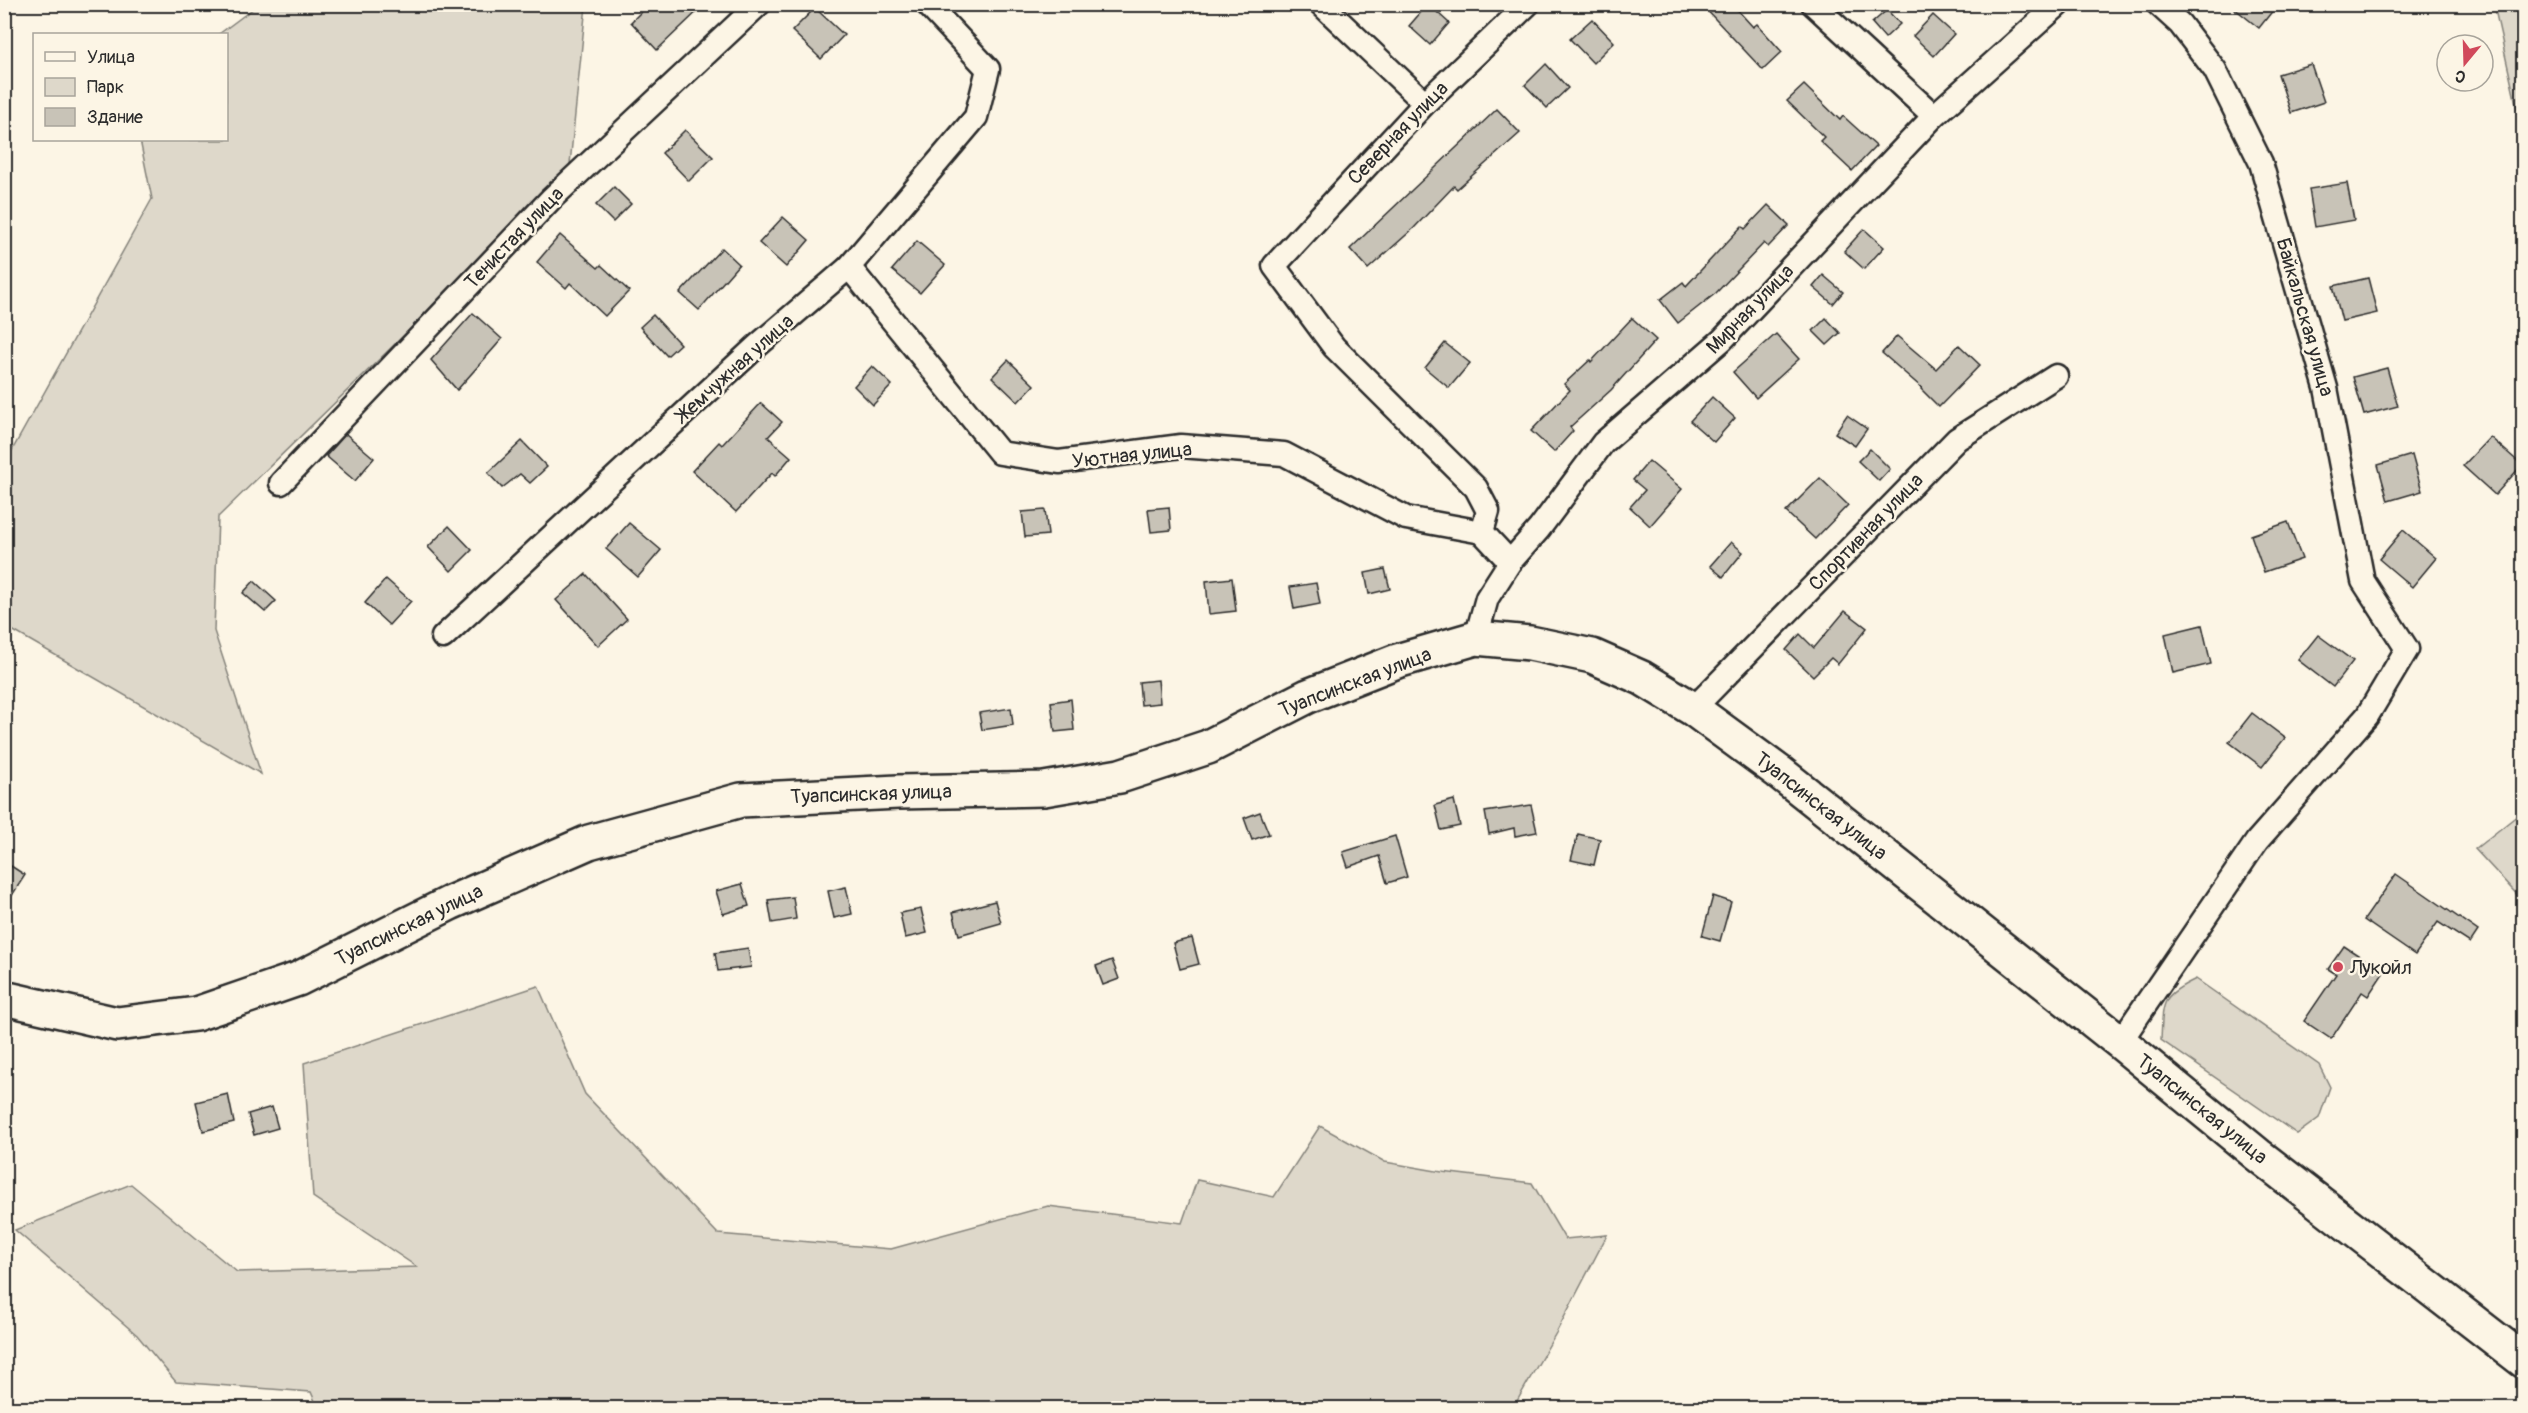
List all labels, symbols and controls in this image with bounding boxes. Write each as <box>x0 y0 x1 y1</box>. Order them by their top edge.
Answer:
legend <box>33 33 228 141</box>
north arrow <box>2435 33 2495 93</box>
text: Улица <box>87 46 135 69</box>
text: С <box>2452 65 2468 87</box>
text: Парк <box>87 76 124 99</box>
street label: Северная улица <box>1342 76 1454 190</box>
text: Здание <box>87 106 143 129</box>
street label: Тенистая улица <box>459 182 569 294</box>
street label: Байкальская улица <box>2270 235 2340 399</box>
street label: Мирная улица <box>1701 259 1799 359</box>
street label: Жемчужная улица <box>669 309 799 429</box>
street label: Уютная улица <box>1071 436 1193 474</box>
street label: Спортивная улица <box>1803 468 1929 596</box>
street label: Туапсинская улица <box>1275 641 1435 723</box>
street label: Туапсинская улица <box>1750 746 1892 866</box>
street label: Туапсинская улица <box>790 779 952 809</box>
street label: Туапсинская улица <box>331 878 487 972</box>
place label: Лукойл <box>2349 955 2412 980</box>
marker: Лукойл <box>2331 960 2345 974</box>
street label: Туапсинская улица <box>2131 1048 2273 1170</box>

